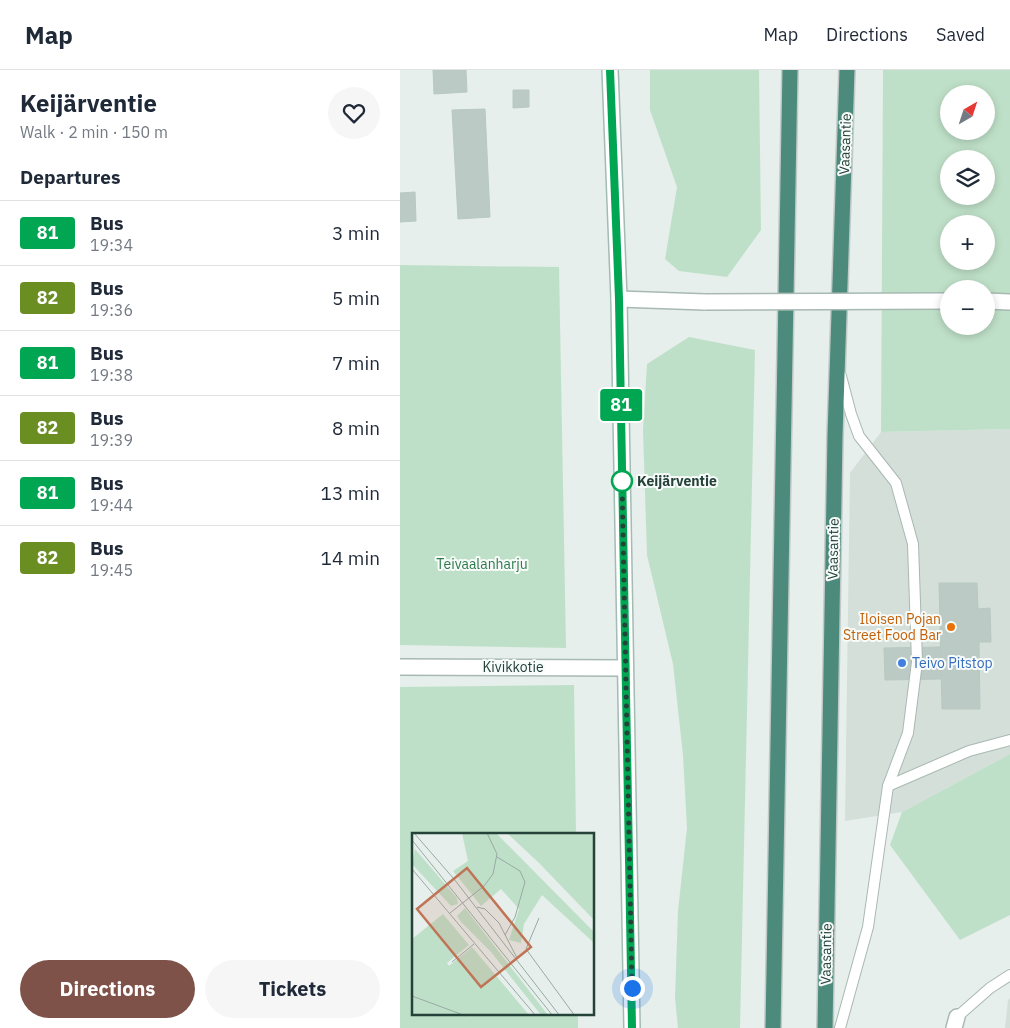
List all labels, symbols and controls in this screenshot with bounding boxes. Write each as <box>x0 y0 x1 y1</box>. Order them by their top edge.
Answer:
text: Map <box>25 19 73 51</box>
text: Map <box>763 23 798 46</box>
text: Directions <box>826 23 908 46</box>
text: Saved <box>936 23 985 46</box>
north arrow <box>940 85 995 140</box>
map controls <box>940 85 995 335</box>
text: Keijärventie <box>20 87 157 119</box>
button: heart <box>328 87 380 139</box>
street label: Vaasantie <box>835 113 855 175</box>
text: Walk · 2 min · 150 m <box>20 122 168 142</box>
button: layers <box>940 150 995 205</box>
text: Departures <box>20 165 120 189</box>
text: Bus <box>90 211 124 235</box>
button: + <box>940 215 995 270</box>
text: 81 <box>37 221 58 244</box>
text: 3 min <box>332 221 380 245</box>
text: 19:34 <box>90 235 133 255</box>
text: Bus <box>90 276 124 300</box>
button: − <box>940 280 995 335</box>
text: 82 <box>37 286 58 309</box>
text: 5 min <box>332 286 380 310</box>
text: 19:36 <box>90 300 133 320</box>
text: Bus <box>90 341 124 365</box>
text: 81 <box>37 351 58 374</box>
text: 7 min <box>332 351 380 375</box>
text: 19:38 <box>90 365 133 385</box>
line badge: 81 <box>598 389 644 421</box>
text: 81 <box>610 393 632 416</box>
text: Bus <box>90 406 124 430</box>
text: 82 <box>37 416 58 439</box>
text: 8 min <box>332 416 380 440</box>
text: 19:39 <box>90 430 133 450</box>
marker: Keijärventie <box>611 470 633 492</box>
text: Bus <box>90 471 124 495</box>
place label: Keijärventie <box>637 472 717 490</box>
text: 81 <box>37 481 58 504</box>
text: 13 min <box>321 481 380 505</box>
text: 19:44 <box>90 495 133 515</box>
street label: Vaasantie <box>823 518 843 580</box>
text: Bus <box>90 536 124 560</box>
text: 82 <box>37 546 58 569</box>
text: 14 min <box>321 546 380 570</box>
park label: Teivaalanharju <box>436 555 528 573</box>
text: 19:45 <box>90 560 133 580</box>
place label: Iloisen Pojan Street Food Bar <box>843 610 941 644</box>
marker: Iloisen Pojan Street Food Bar <box>945 621 957 633</box>
place label: Teivo Pitstop <box>912 654 993 672</box>
marker: Teivo Pitstop <box>896 657 908 669</box>
street label: Kivikkotie <box>482 658 544 676</box>
inset map <box>412 833 595 1016</box>
street label: Vaasantie <box>816 923 836 985</box>
button: Directions <box>20 960 195 1018</box>
button: Tickets <box>205 960 380 1018</box>
your location <box>620 976 645 1001</box>

